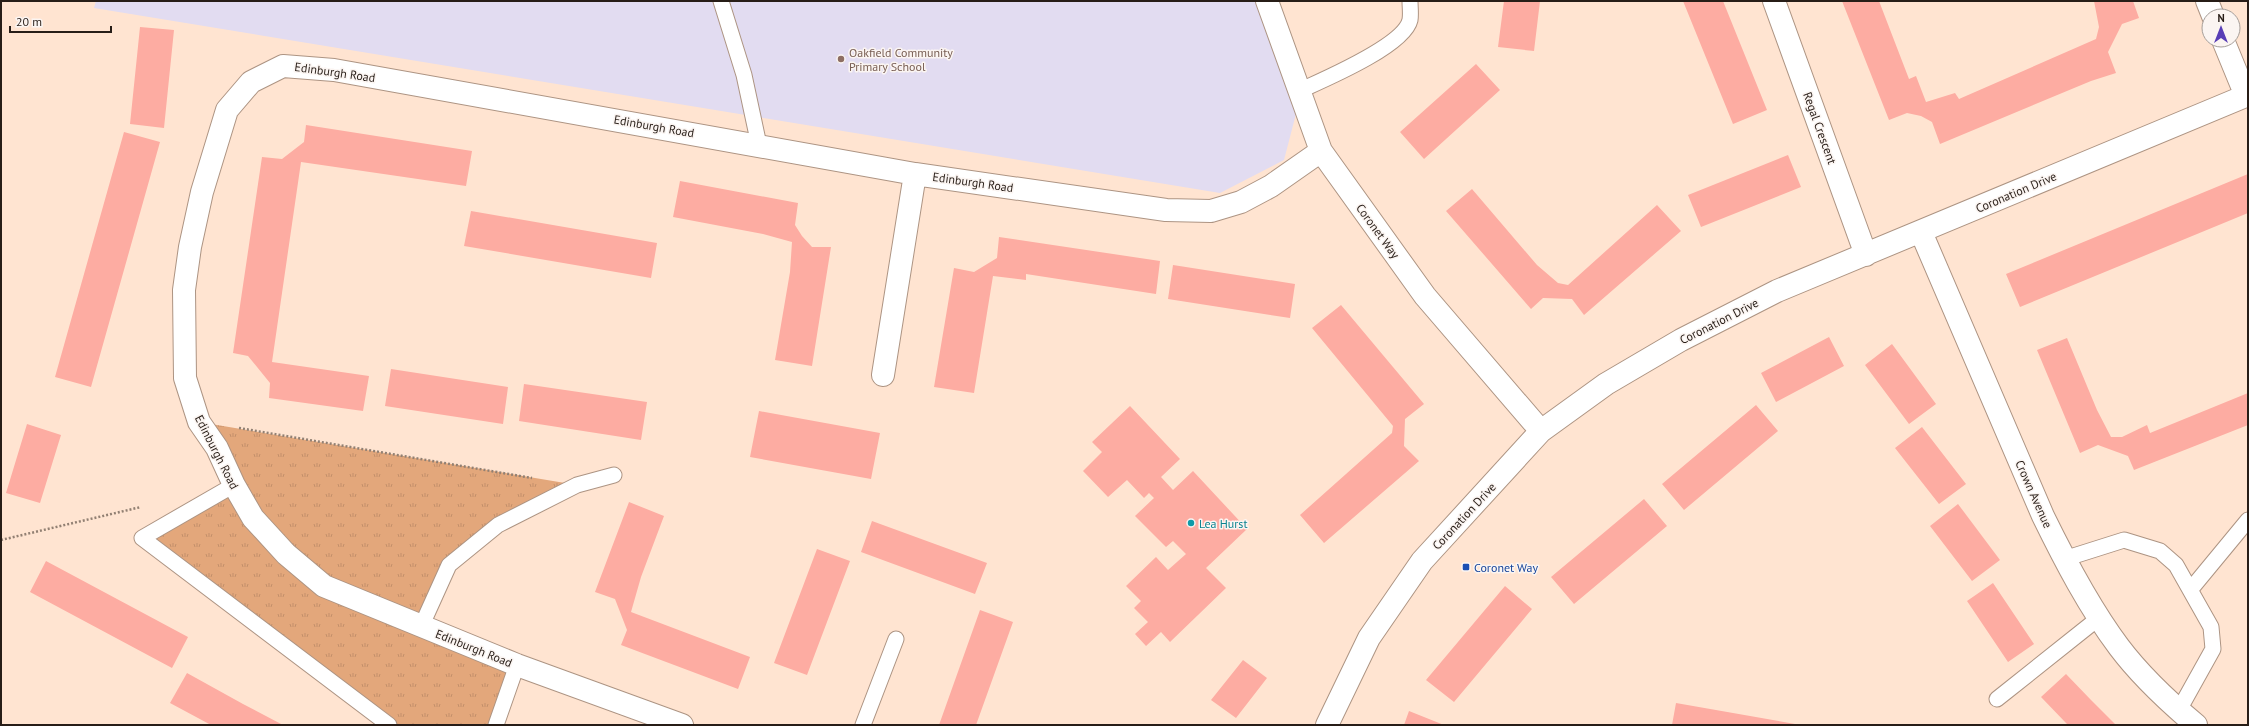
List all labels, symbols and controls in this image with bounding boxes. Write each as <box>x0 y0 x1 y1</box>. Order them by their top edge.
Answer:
scale bar <box>10 8 111 34</box>
north arrow <box>2201 8 2241 48</box>
text: N <box>2217 11 2225 25</box>
text: 20 m <box>16 14 42 29</box>
place label: Oakfield Community Primary School <box>849 45 953 74</box>
marker: Oakfield Community Primary School <box>836 54 846 64</box>
street label: Edinburgh Road <box>294 59 376 85</box>
street label: Regal Crescent <box>1800 90 1840 166</box>
street label: Edinburgh Road <box>613 112 695 140</box>
street label: Coronation Drive <box>1973 168 2059 216</box>
street label: Edinburgh Road <box>932 169 1014 195</box>
street label: Coronet Way <box>1353 201 1403 262</box>
street label: Coronation Drive <box>1677 295 1761 347</box>
street label: Edinburgh Road <box>192 412 242 492</box>
street label: Crown Avenue <box>2012 458 2056 530</box>
street label: Coronation Drive <box>1429 479 1499 553</box>
place label: Lea Hurst <box>1199 516 1247 531</box>
marker: Lea Hurst <box>1186 518 1196 528</box>
place label: Coronet Way <box>1474 560 1538 575</box>
marker: Coronet Way <box>1461 562 1471 572</box>
street label: Edinburgh Road <box>433 626 515 670</box>

